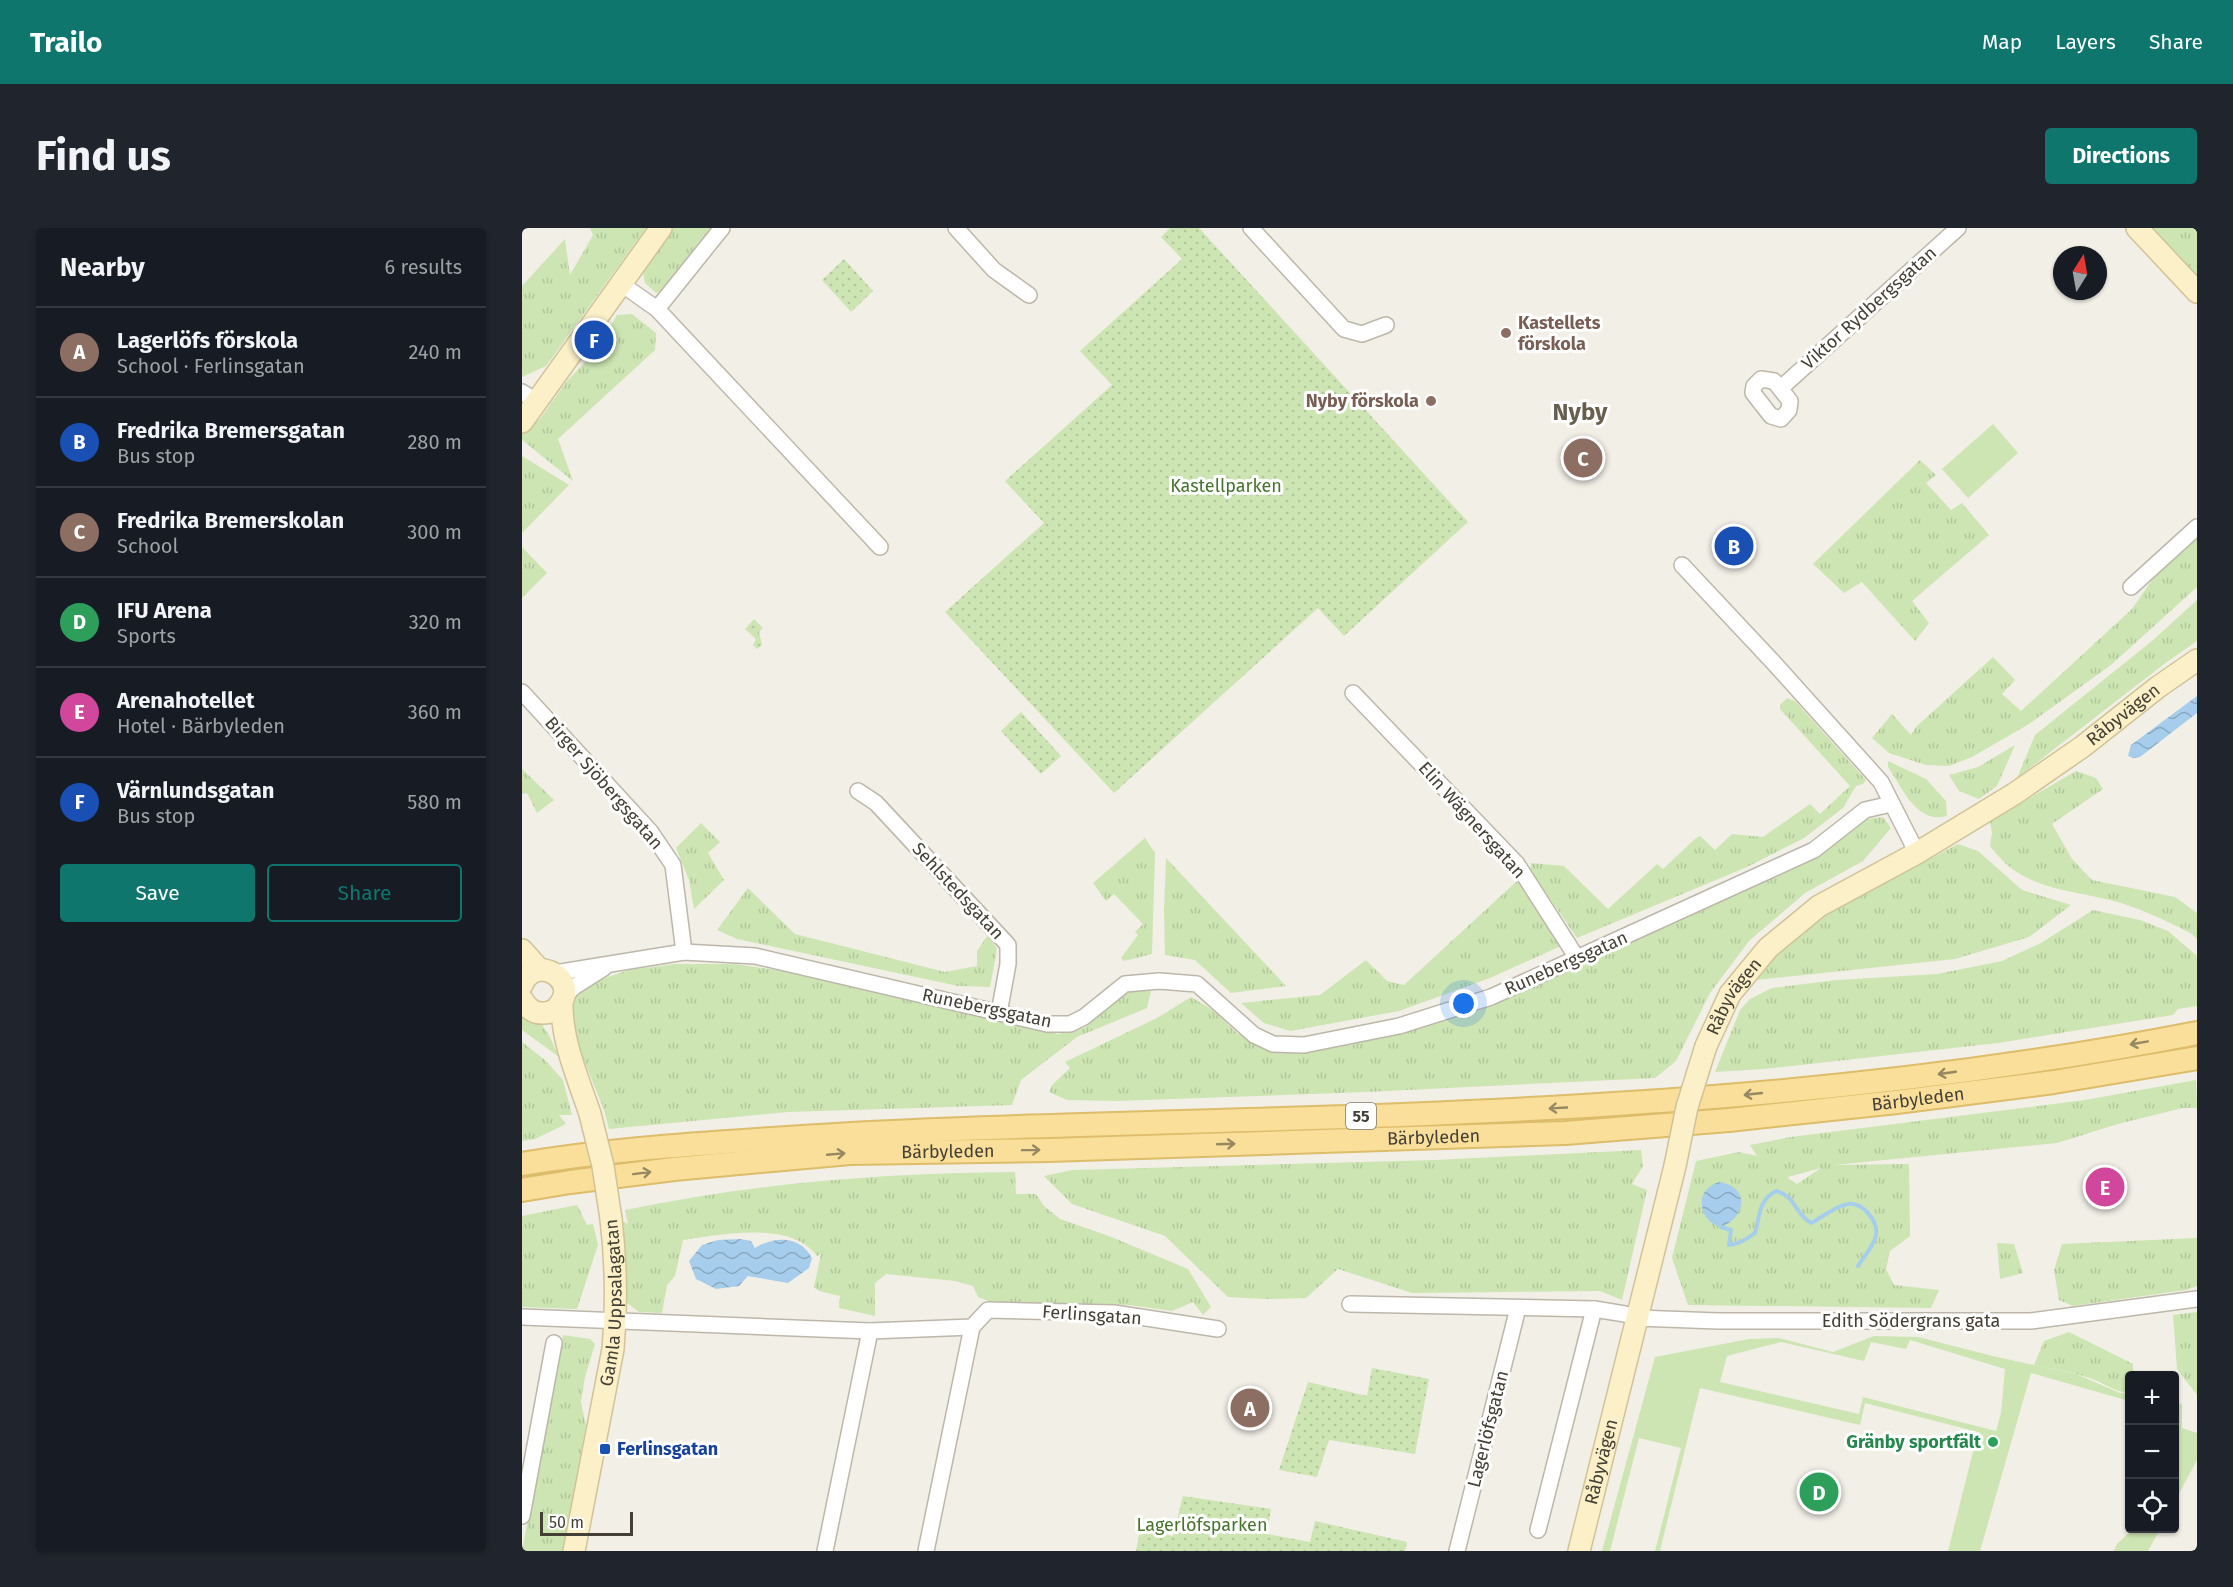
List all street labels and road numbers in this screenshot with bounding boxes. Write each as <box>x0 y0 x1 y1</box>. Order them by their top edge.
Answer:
street label: Viktor Rydbergsgatan <box>1797 242 1941 374</box>
street label: Råbyvägen <box>2082 679 2164 750</box>
street label: Birger Sjöbergsgatan <box>540 712 668 854</box>
street label: Elin Wägnersgatan <box>1414 757 1530 883</box>
street label: Sehlstedsgatan <box>907 838 1009 944</box>
street label: Runebergsgatan <box>1501 926 1631 1000</box>
street label: Råbyvägen <box>1702 953 1766 1039</box>
street label: Runebergsgatan <box>920 984 1054 1032</box>
street label: Bärbyleden <box>1870 1083 1966 1116</box>
road number: 55 <box>1346 1103 1376 1129</box>
street label: Bärbyleden <box>1387 1125 1481 1150</box>
street label: Bärbyleden <box>901 1140 995 1163</box>
street label: Gamla Uppsalagatan <box>595 1218 626 1388</box>
street label: Ferlinsgatan <box>1041 1301 1143 1329</box>
street label: Edith Södergrans gata <box>1822 1310 2000 1332</box>
street label: Lagerlöfsgatan <box>1463 1368 1513 1490</box>
street label: Råbyvägen <box>1580 1417 1623 1507</box>

